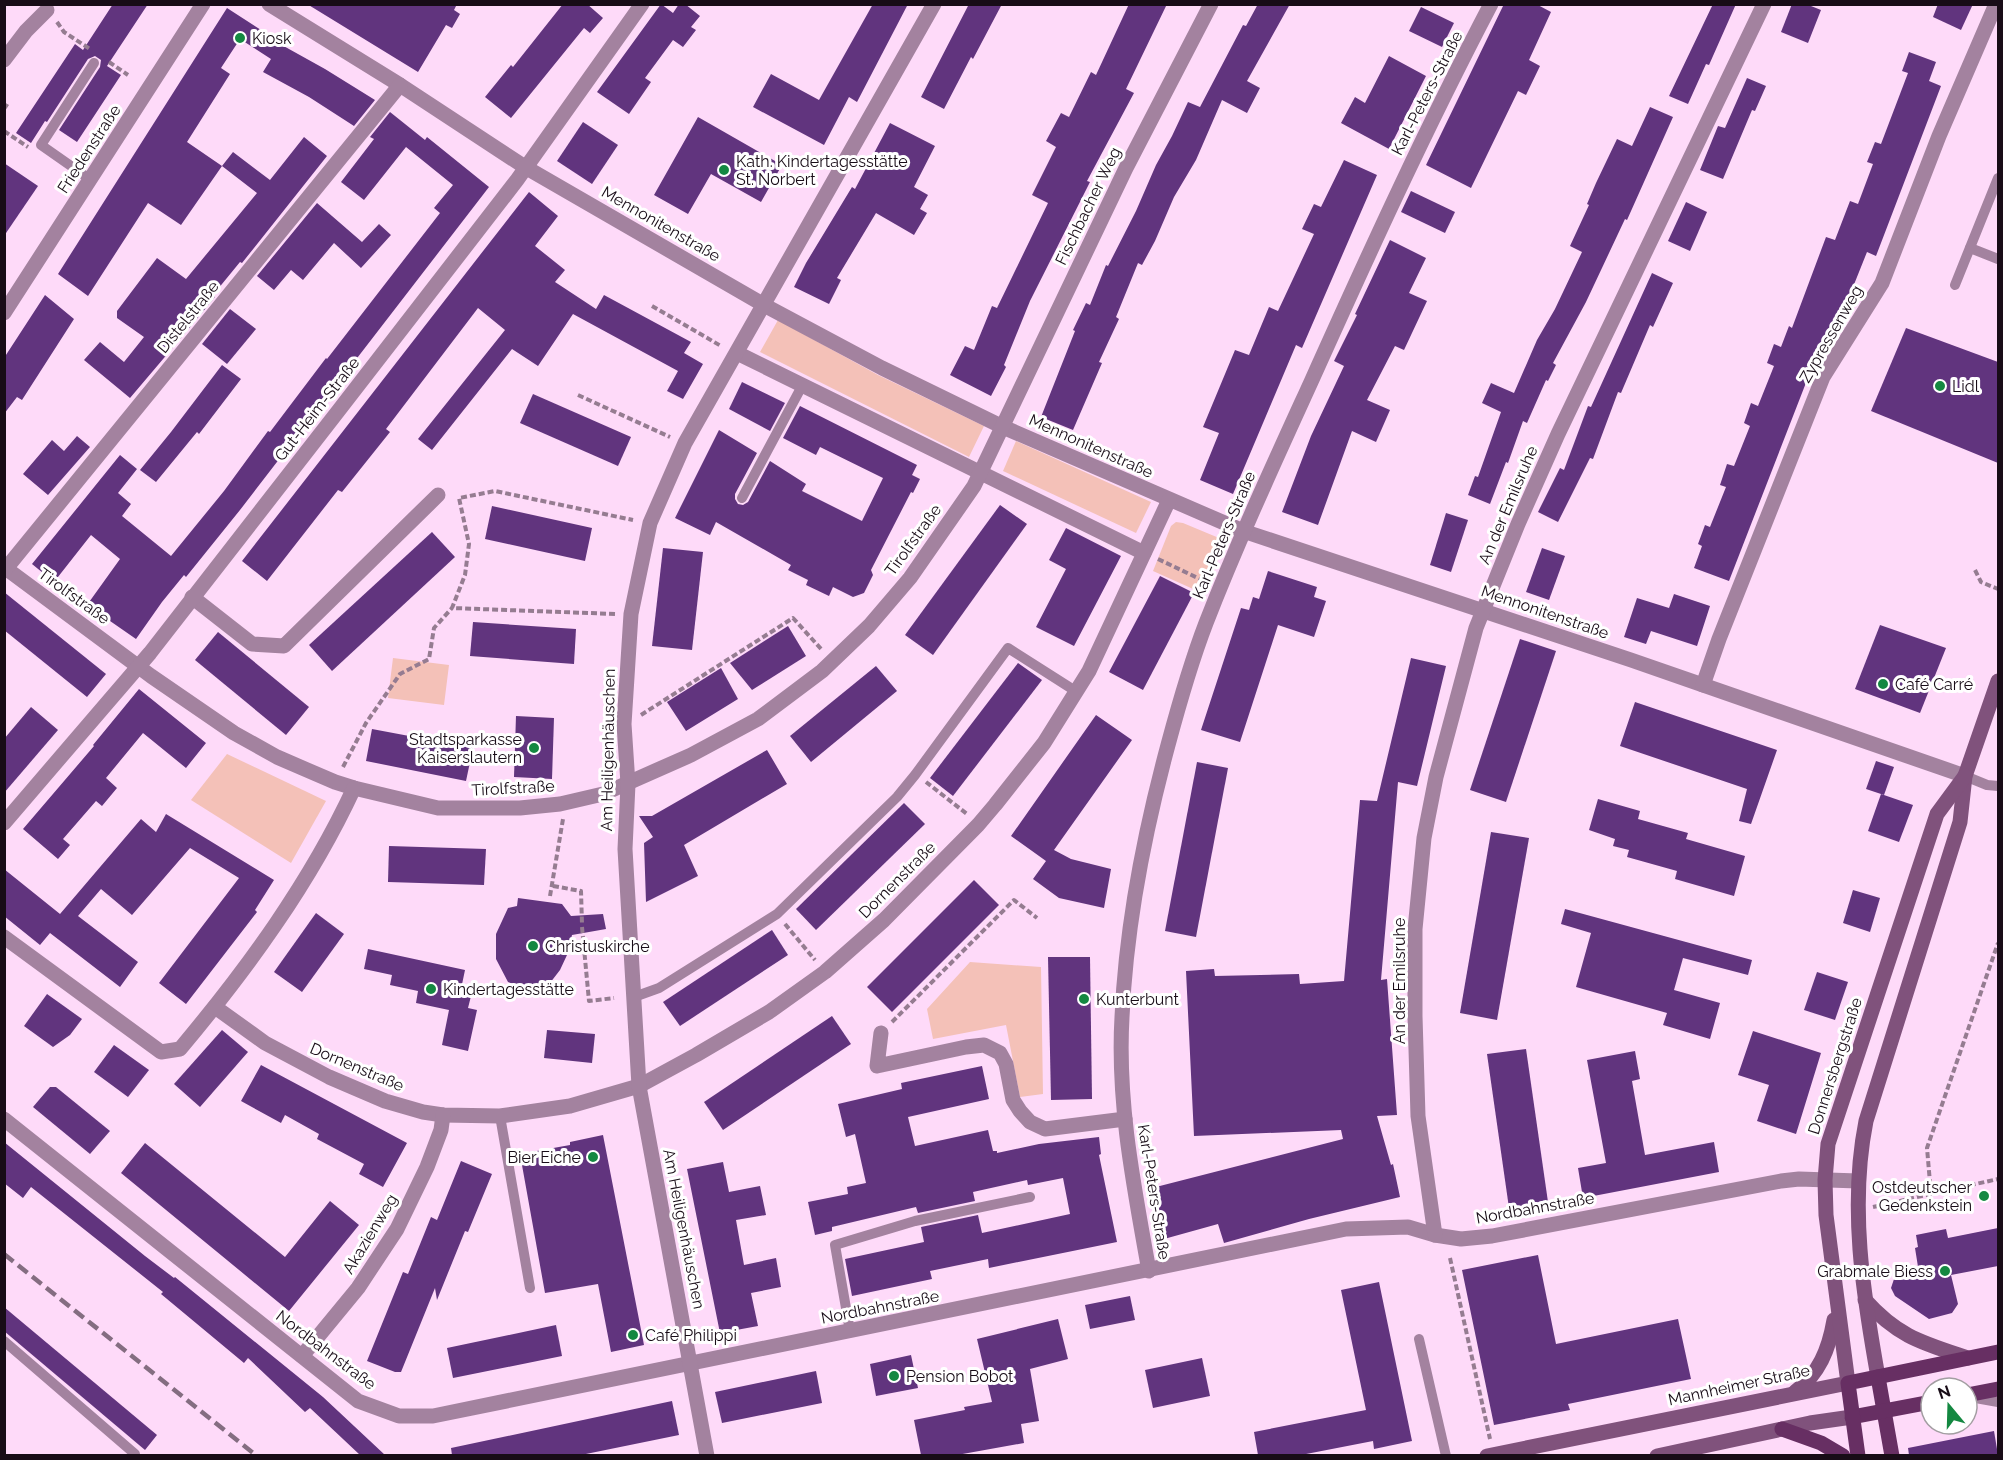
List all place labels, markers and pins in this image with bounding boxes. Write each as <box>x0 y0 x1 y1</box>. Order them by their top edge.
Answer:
place label: Kiosk <box>252 29 292 48</box>
marker: Kiosk <box>233 31 247 45</box>
place label: Kath. Kindertagesstätte St. Norbert <box>736 152 908 189</box>
marker: Kath. Kindertagesstätte St. Norbert <box>717 163 731 177</box>
place label: Lidl <box>1952 377 1980 396</box>
marker: Lidl <box>1933 379 1947 393</box>
place label: Café Carré <box>1895 675 1973 694</box>
marker: Café Carré <box>1876 677 1890 691</box>
place label: Stadtsparkasse Kaiserslautern <box>409 730 522 767</box>
marker: Stadtsparkasse Kaiserslautern <box>527 741 541 755</box>
place label: Christuskirche <box>545 937 650 956</box>
marker: Christuskirche <box>526 939 540 953</box>
place label: Kindertagesstätte <box>443 980 574 999</box>
marker: Kindertagesstätte <box>424 982 438 996</box>
place label: Kunterbunt <box>1096 990 1180 1009</box>
marker: Kunterbunt <box>1077 992 1091 1006</box>
place label: Bier Eiche <box>507 1148 581 1167</box>
marker: Bier Eiche <box>586 1150 600 1164</box>
place label: Ostdeutscher Gedenkstein <box>1872 1178 1972 1215</box>
marker: Ostdeutscher Gedenkstein <box>1977 1189 1991 1203</box>
place label: Grabmale Biess <box>1817 1262 1933 1281</box>
marker: Grabmale Biess <box>1938 1264 1952 1278</box>
place label: Café Philippi <box>645 1326 737 1345</box>
marker: Café Philippi <box>626 1328 640 1342</box>
place label: Pension Bobot <box>906 1367 1014 1386</box>
marker: Pension Bobot <box>887 1369 901 1383</box>

